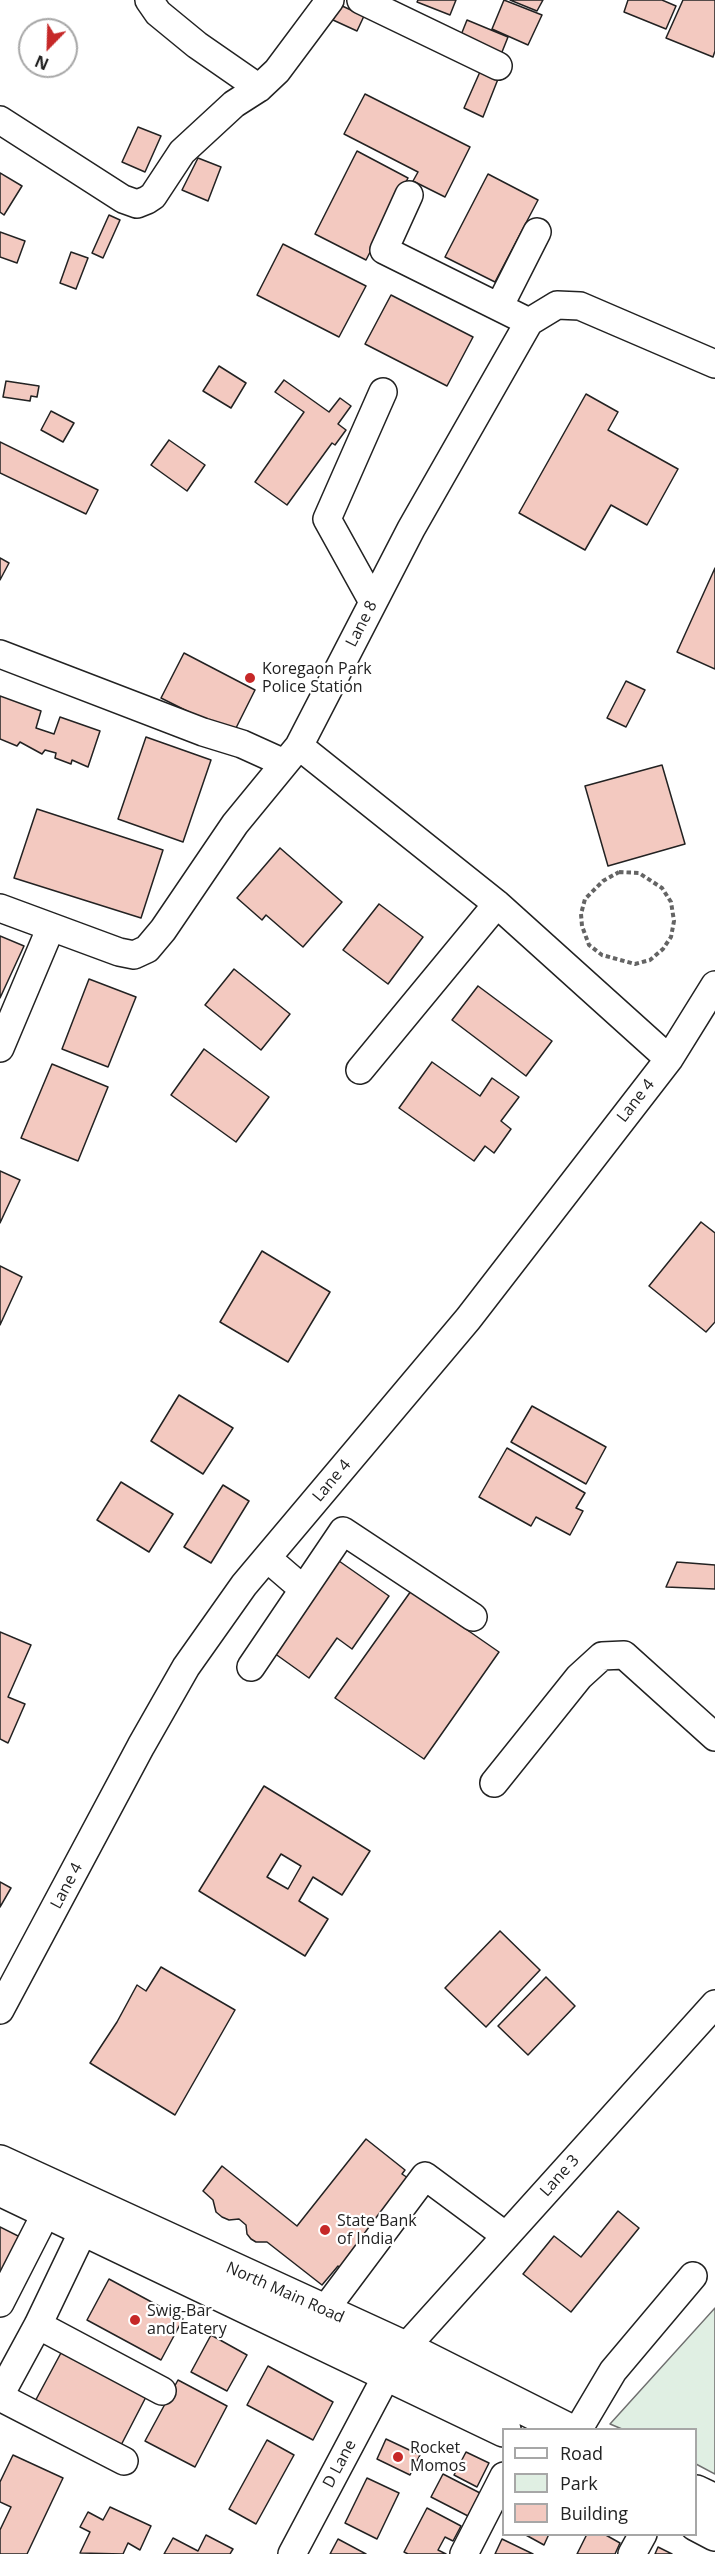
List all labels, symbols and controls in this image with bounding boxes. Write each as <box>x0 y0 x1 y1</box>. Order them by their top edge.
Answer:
north arrow <box>18 18 78 78</box>
text: N <box>31 50 52 75</box>
street label: Lane 8 <box>342 598 382 650</box>
place label: Koregaon Park Police Station <box>262 659 372 697</box>
marker: Koregaon Park Police Station <box>243 671 257 685</box>
street label: Lane 4 <box>613 1076 659 1126</box>
street label: Lane 4 <box>309 1456 355 1506</box>
street label: Lane 4 <box>47 1860 87 1912</box>
street label: Lane 3 <box>536 2151 584 2201</box>
place label: State Bank of India <box>337 2211 417 2249</box>
marker: State Bank of India <box>318 2223 332 2237</box>
street label: North Main Road <box>223 2258 347 2328</box>
place label: Swig-Bar and Eatery <box>147 2301 227 2339</box>
marker: Swig-Bar and Eatery <box>128 2313 142 2327</box>
legend <box>502 2428 697 2536</box>
street label: D Lane <box>319 2437 361 2491</box>
place label: Rocket Momos <box>410 2438 466 2476</box>
text: Road <box>560 2441 603 2465</box>
marker: Rocket Momos <box>391 2450 405 2464</box>
text: Park <box>560 2471 598 2495</box>
text: Building <box>560 2501 628 2525</box>

